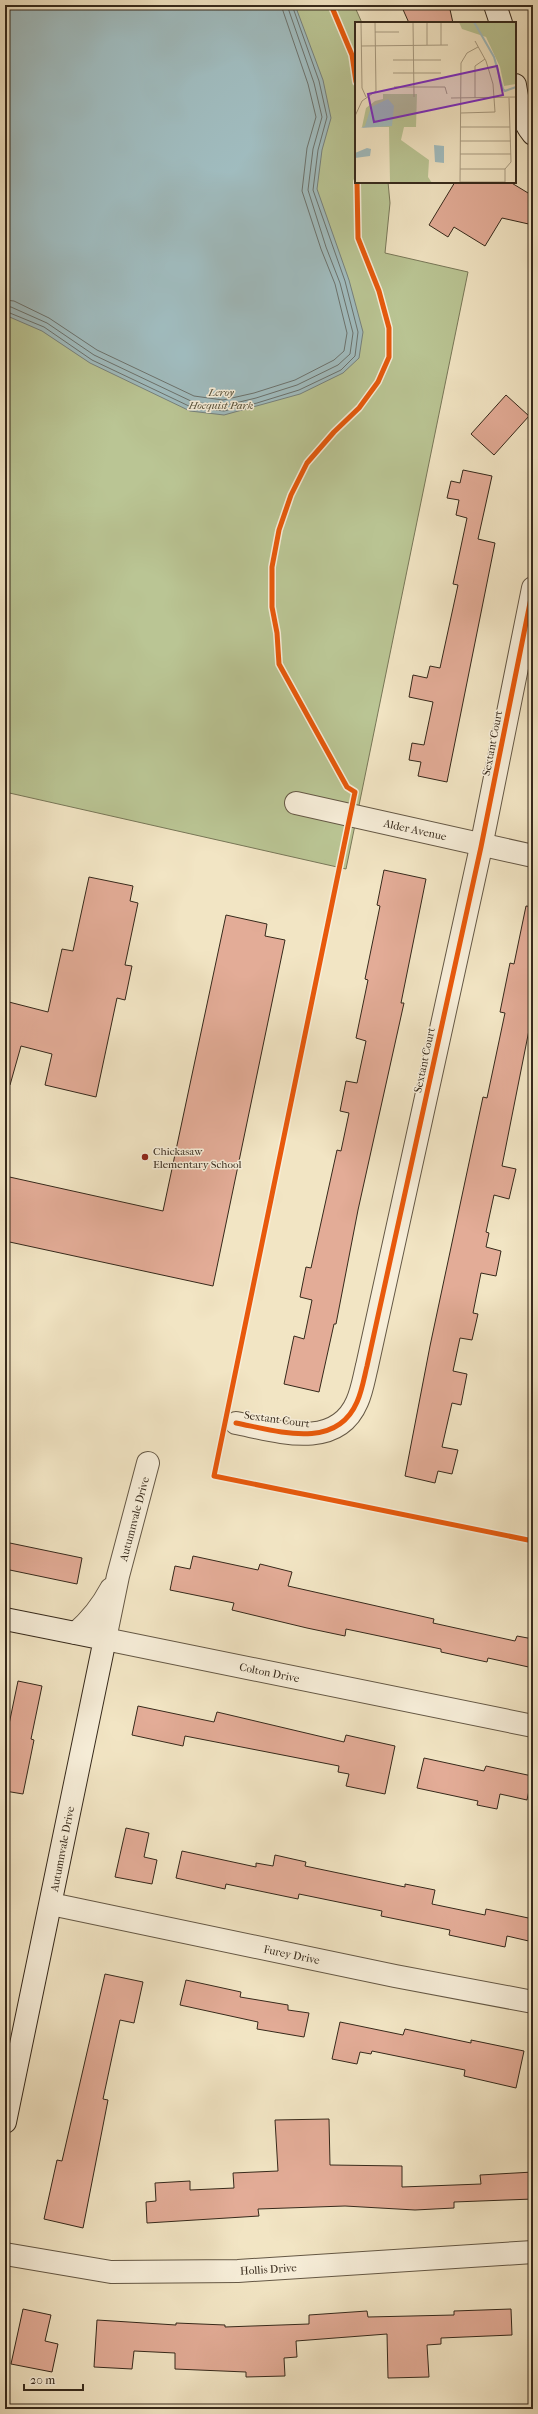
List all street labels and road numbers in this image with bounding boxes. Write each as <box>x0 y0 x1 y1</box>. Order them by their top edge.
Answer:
street label: Sextant Court <box>480 709 505 777</box>
street label: Alder Avenue <box>381 817 448 844</box>
street label: Sextant Court <box>411 1026 438 1094</box>
street label: Sextant Court <box>243 1408 311 1431</box>
street label: Autumnvale Drive <box>117 1475 152 1564</box>
street label: Colton Drive <box>238 1660 301 1685</box>
street label: Autumnvale Drive <box>48 1805 77 1894</box>
street label: Furey Drive <box>262 1943 322 1967</box>
street label: Hollis Drive <box>240 2261 298 2278</box>

